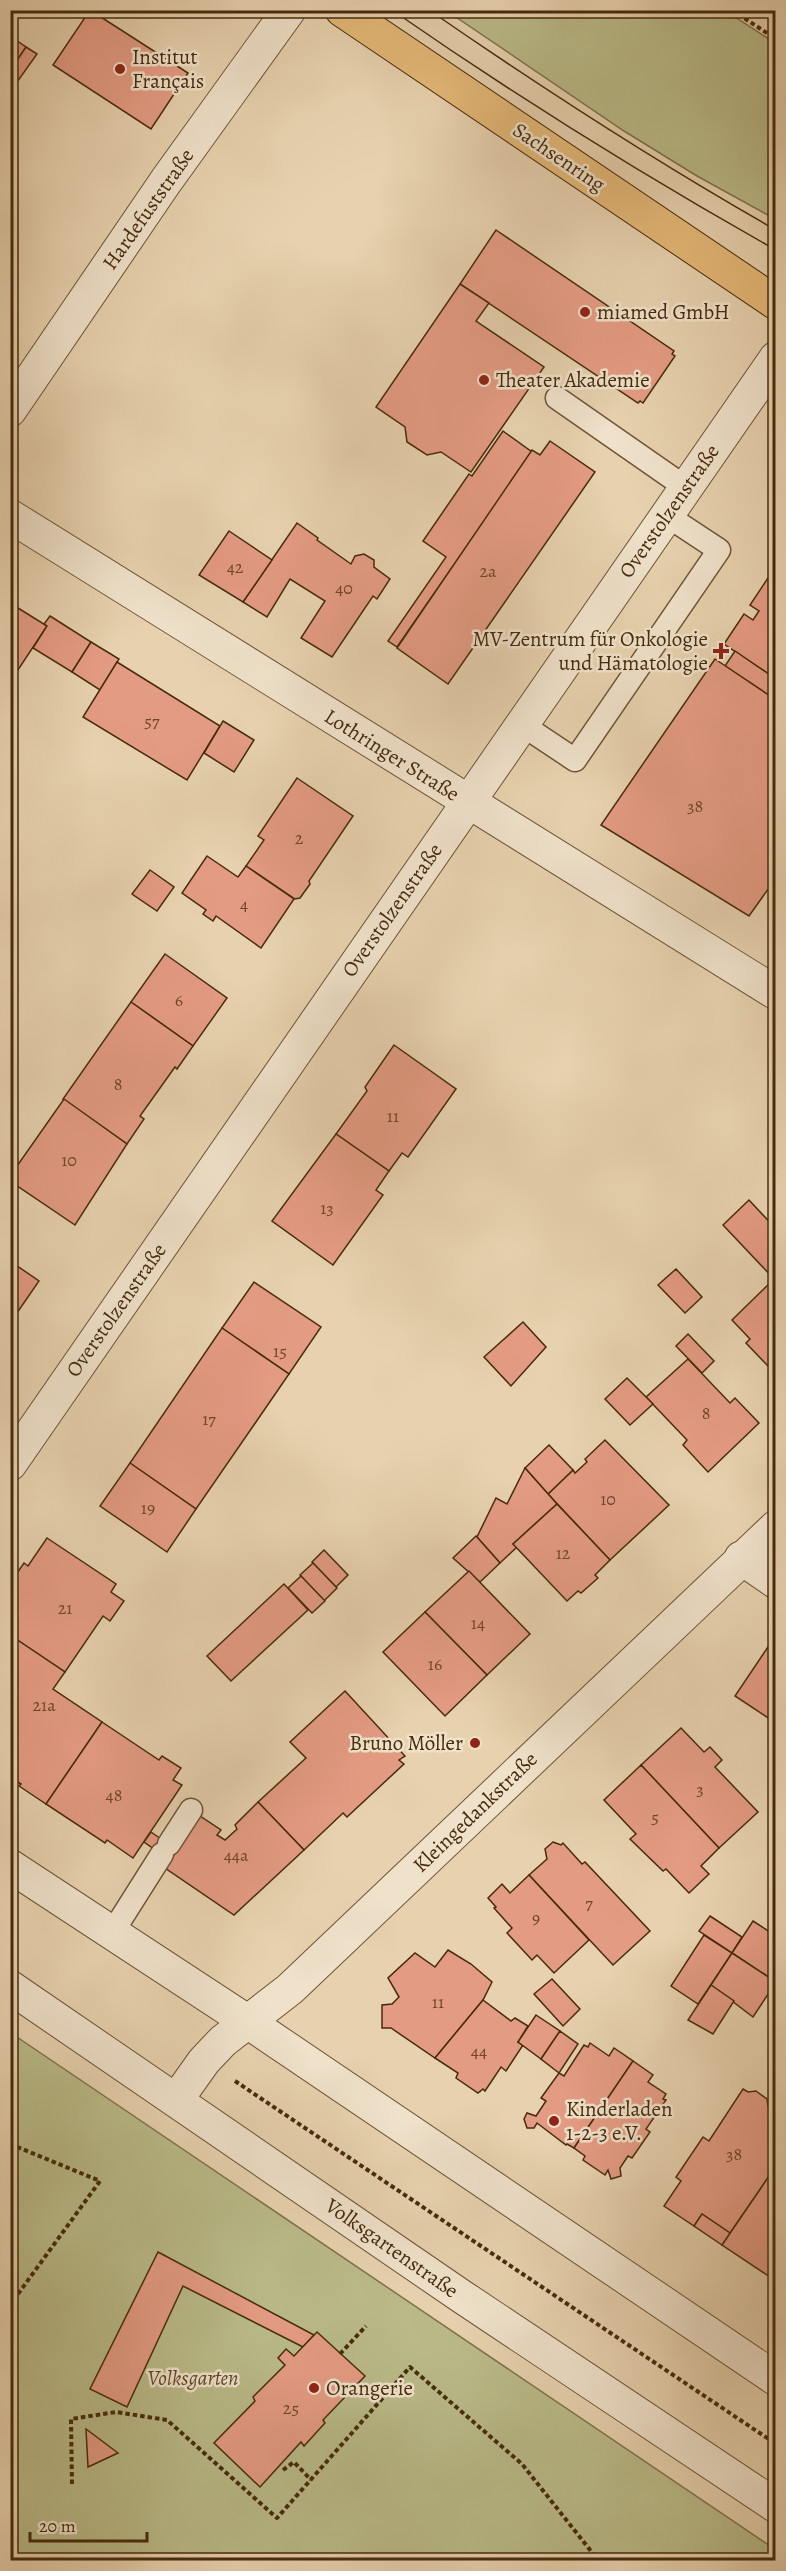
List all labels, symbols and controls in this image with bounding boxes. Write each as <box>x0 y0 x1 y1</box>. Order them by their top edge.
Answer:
place label: Institut Français <box>132 43 204 95</box>
marker: Institut Français <box>113 62 127 76</box>
street label: Sachsenring <box>507 116 611 199</box>
street label: Hardefuststraße <box>96 143 200 275</box>
place label: miamed GmbH <box>597 298 730 326</box>
marker: miamed GmbH <box>578 305 592 319</box>
place label: Theater Akademie <box>496 366 650 394</box>
marker: Theater Akademie <box>477 373 491 387</box>
street label: Overstolzenstraße <box>612 438 726 584</box>
house number: 42 <box>227 555 244 579</box>
house number: 2a <box>480 559 497 583</box>
house number: 40 <box>335 576 353 600</box>
place label: MV-Zentrum für Onkologie und Hämatologie <box>472 625 708 677</box>
marker: MV-Zentrum für Onkologie und Hämatologie <box>712 642 730 660</box>
street label: Lothringer Straße <box>319 702 465 808</box>
house number: 57 <box>144 709 160 733</box>
house number: 38 <box>687 794 703 818</box>
house number: 2 <box>295 826 304 850</box>
street label: Overstolzenstraße <box>335 837 449 983</box>
house number: 4 <box>240 892 248 916</box>
house number: 6 <box>175 988 183 1012</box>
house number: 8 <box>114 1072 122 1096</box>
house number: 11 <box>387 1104 399 1128</box>
house number: 10 <box>61 1148 77 1172</box>
house number: 13 <box>320 1196 334 1220</box>
street label: Overstolzenstraße <box>59 1237 173 1383</box>
house number: 15 <box>273 1339 287 1363</box>
house number: 8 <box>702 1401 710 1425</box>
house number: 17 <box>202 1407 216 1431</box>
house number: 10 <box>600 1487 616 1511</box>
house number: 19 <box>141 1496 155 1520</box>
house number: 12 <box>556 1541 571 1565</box>
house number: 21 <box>58 1596 72 1620</box>
house number: 14 <box>471 1611 485 1635</box>
house number: 16 <box>428 1652 442 1676</box>
house number: 21a <box>32 1693 56 1717</box>
place label: Bruno Möller <box>350 1729 463 1757</box>
marker: Bruno Möller <box>468 1736 482 1750</box>
street label: Kleingedankstraße <box>407 1745 543 1879</box>
house number: 3 <box>696 1777 704 1801</box>
house number: 48 <box>106 1783 122 1807</box>
house number: 5 <box>651 1805 659 1829</box>
house number: 44a <box>224 1843 249 1867</box>
house number: 7 <box>585 1891 593 1915</box>
house number: 9 <box>532 1906 540 1930</box>
house number: 11 <box>432 1990 444 2014</box>
house number: 44 <box>471 2039 487 2063</box>
place label: Kinderladen 1-2-3 e.V. <box>566 2095 672 2147</box>
marker: Kinderladen 1-2-3 e.V. <box>547 2114 561 2128</box>
house number: 38 <box>726 2142 742 2166</box>
street label: Volksgartenstraße <box>319 2191 464 2304</box>
park label: Volksgarten <box>148 2364 238 2392</box>
place label: Orangerie <box>326 2374 413 2402</box>
marker: Orangerie <box>307 2381 321 2395</box>
house number: 25 <box>283 2396 299 2420</box>
scale bar <box>30 2505 147 2543</box>
text: 20 m <box>39 2514 76 2538</box>

